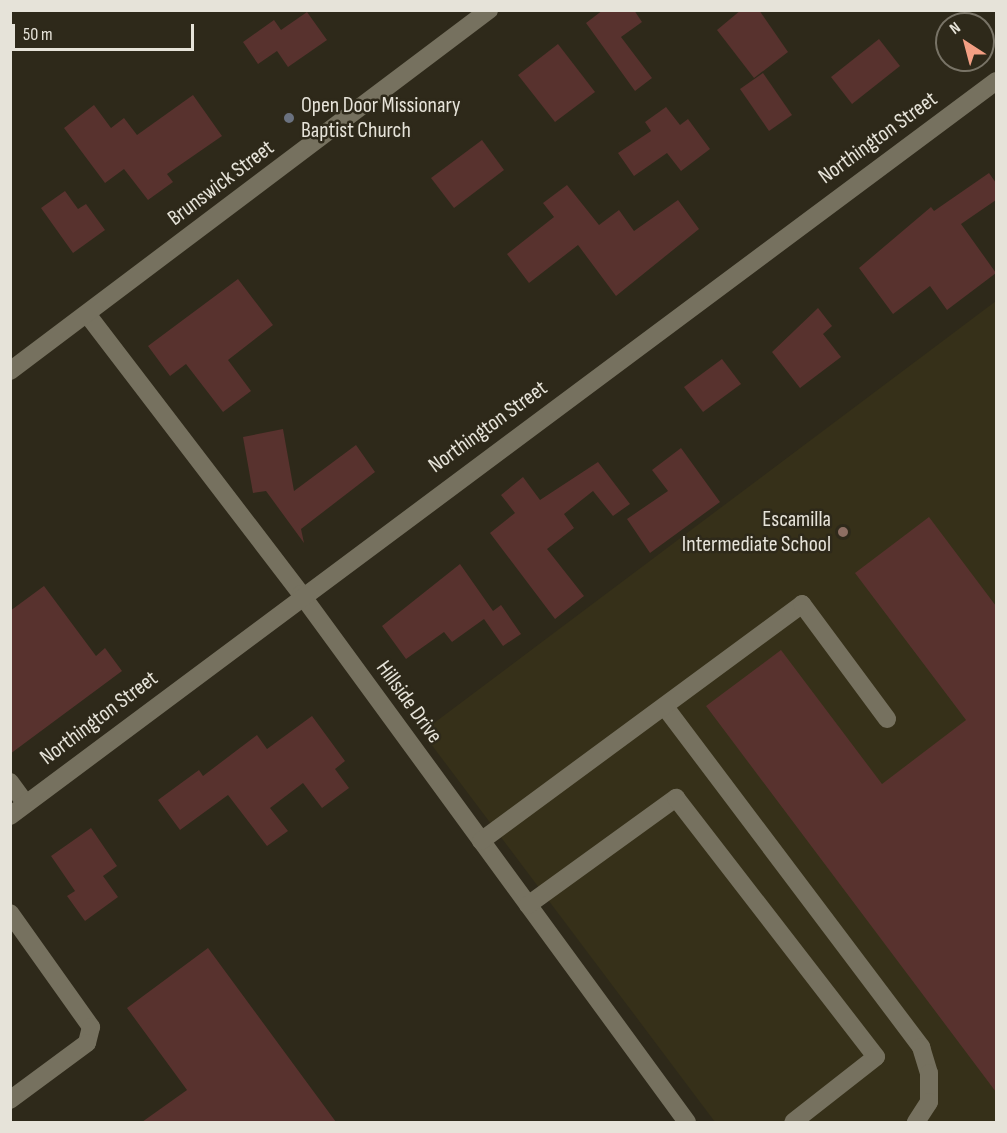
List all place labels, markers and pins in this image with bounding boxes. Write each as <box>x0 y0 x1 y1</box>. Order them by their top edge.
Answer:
place label: Open Door Missionary Baptist Church <box>301 92 460 144</box>
marker: Open Door Missionary Baptist Church <box>282 111 296 125</box>
place label: Escamilla Intermediate School <box>682 506 831 558</box>
marker: Escamilla Intermediate School <box>836 525 850 539</box>

